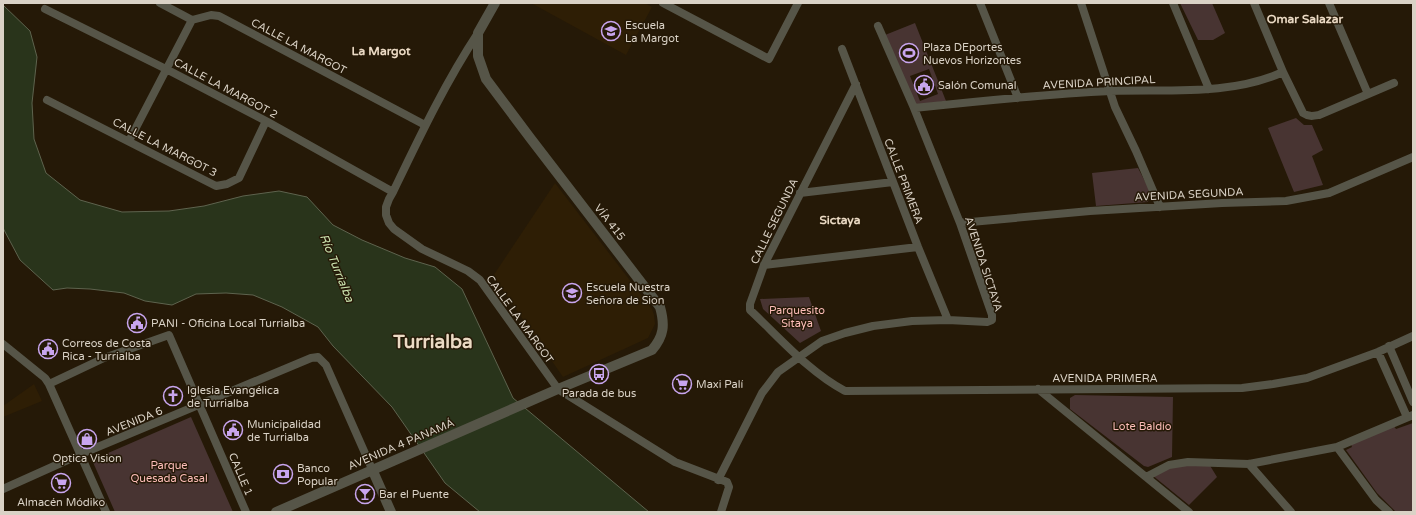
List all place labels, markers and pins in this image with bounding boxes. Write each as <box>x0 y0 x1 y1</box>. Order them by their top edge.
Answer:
place label: Escuela La Margot <box>625 19 679 45</box>
school or university icon: Escuela La Margot <box>600 20 622 42</box>
place label: Plaza DEportes Nuevos Horizontes <box>923 41 1021 67</box>
sports icon: Plaza DEportes Nuevos Horizontes <box>898 42 920 64</box>
public building icon: Salón Comunal <box>913 74 935 96</box>
place label: Salón Comunal <box>938 79 1016 92</box>
place label: Escuela Nuestra Señora de Sion <box>586 281 670 307</box>
school or university icon: Escuela Nuestra Señora de Sion <box>561 282 583 304</box>
public building icon: PANI - Oficina Local Turrialba <box>126 312 148 334</box>
place label: PANI - Oficina Local Turrialba <box>151 317 305 330</box>
place label: Correos de Costa Rica - Turrialba <box>62 337 151 363</box>
public building icon: Correos de Costa Rica - Turrialba <box>37 338 59 360</box>
bus stop icon: Parada de bus <box>588 363 610 385</box>
supermarket icon: Maxi Palí <box>671 373 693 395</box>
place label: Maxi Palí <box>696 378 743 391</box>
place label: Iglesia Evangélica de Turrialba <box>187 384 279 410</box>
church icon: Iglesia Evangélica de Turrialba <box>162 385 184 407</box>
place label: Parada de bus <box>562 387 636 400</box>
place label: Municipalidad de Turrialba <box>247 418 321 444</box>
public building icon: Municipalidad de Turrialba <box>222 419 244 441</box>
shop icon: Optica Vision <box>76 428 98 450</box>
place label: Optica Vision <box>52 452 122 465</box>
place label: Banco Popular <box>297 462 338 488</box>
bank icon: Banco Popular <box>272 463 294 485</box>
supermarket icon: Almacén Módiko <box>50 472 72 494</box>
bar icon: Bar el Puente <box>354 483 376 505</box>
place label: Bar el Puente <box>379 488 449 501</box>
place label: Almacén Módiko <box>17 496 105 509</box>

